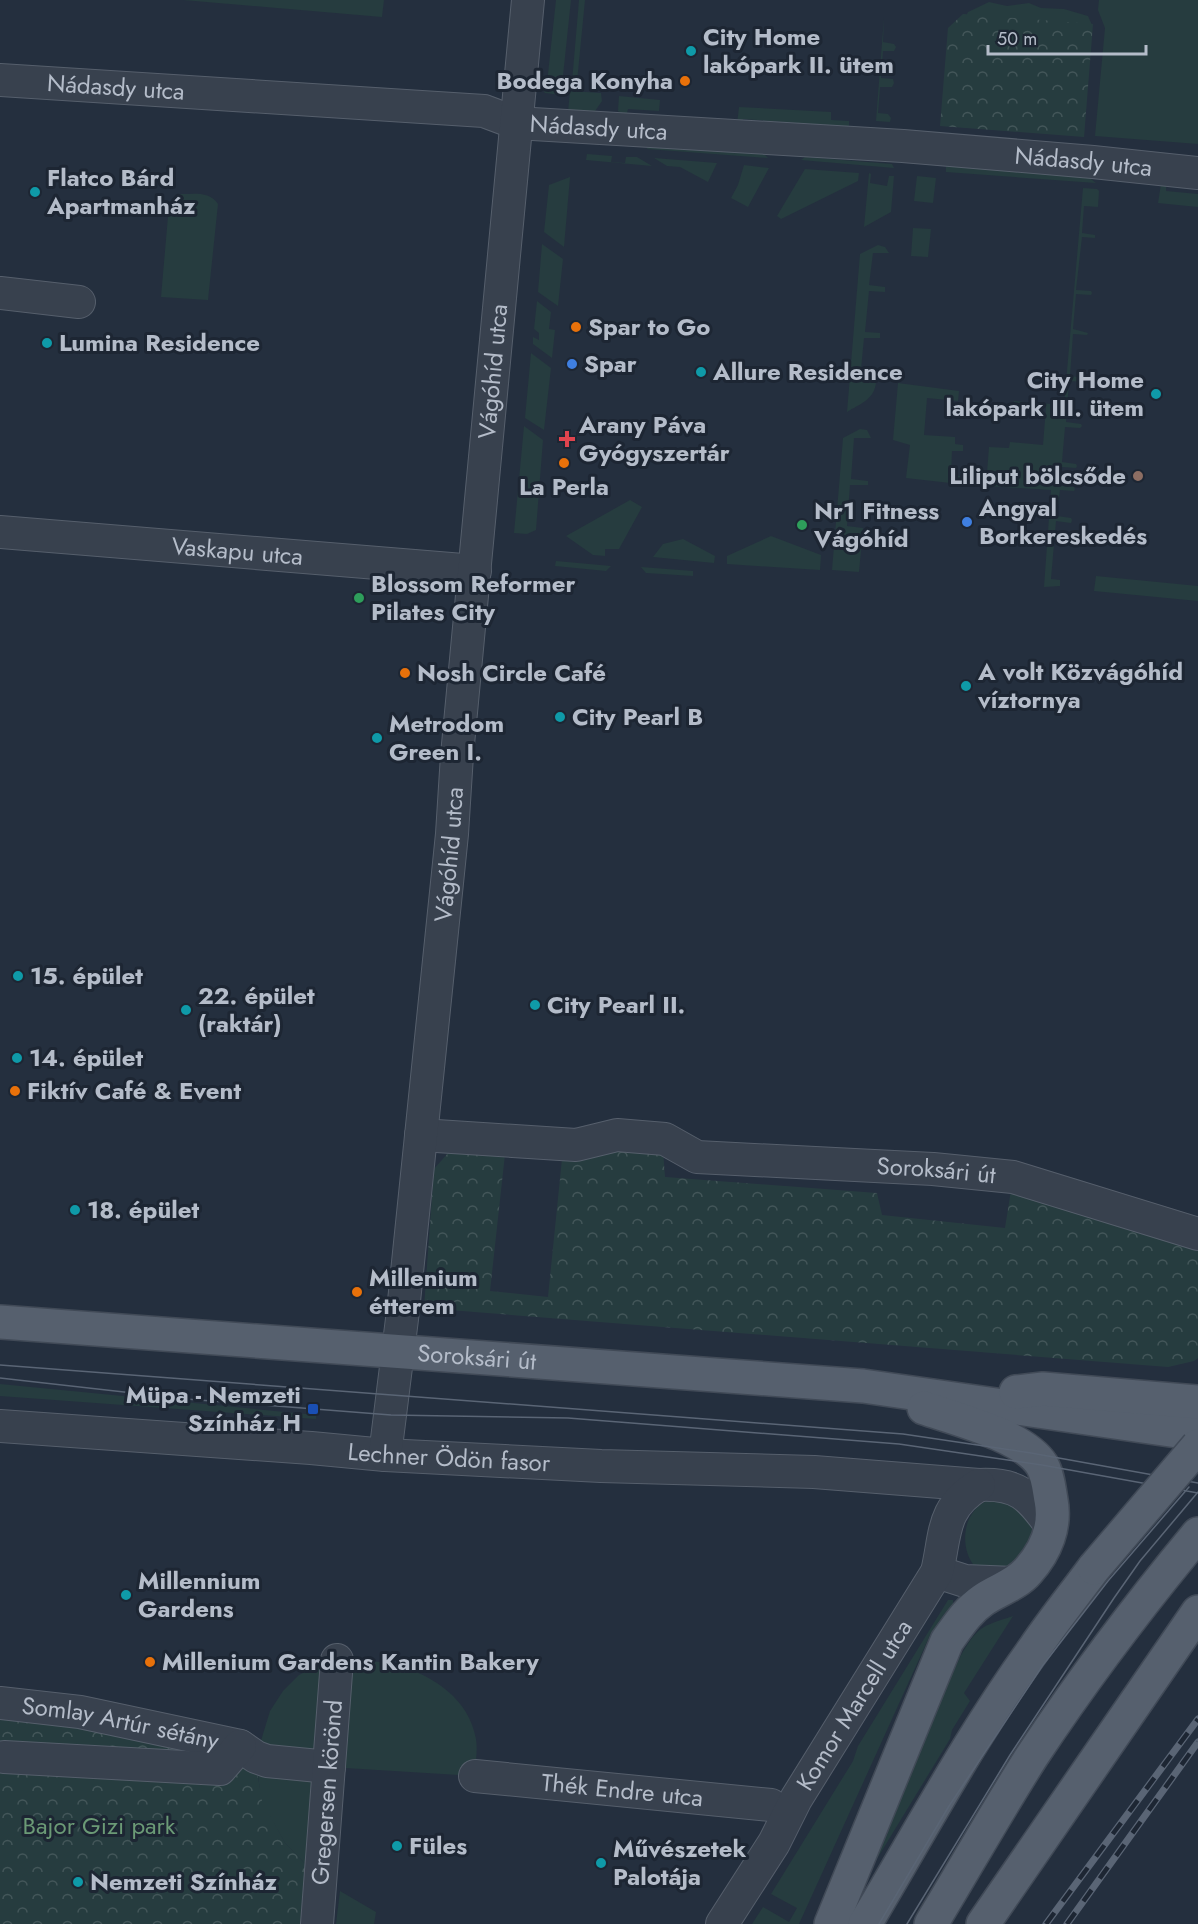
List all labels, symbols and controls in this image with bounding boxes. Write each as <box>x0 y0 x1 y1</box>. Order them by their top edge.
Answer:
scale bar <box>988 18 1146 56</box>
place label: City Home lakópark II. ütem <box>703 19 894 82</box>
text: 50 m <box>997 26 1037 52</box>
marker: City Home lakópark II. ütem <box>684 44 698 58</box>
place label: Bodega Konyha <box>497 63 673 98</box>
street label: Nádasdy utca <box>46 65 186 109</box>
marker: Bodega Konyha <box>678 74 692 88</box>
street label: Nádasdy utca <box>529 106 669 149</box>
street label: Nádasdy utca <box>1013 137 1154 185</box>
place label: Flatco Bárd Apartmanház <box>46 160 196 223</box>
marker: Flatco Bárd Apartmanház <box>28 185 42 199</box>
street label: Vágóhíd utca <box>469 302 516 440</box>
place label: Spar to Go <box>588 309 711 344</box>
marker: Spar to Go <box>569 320 583 334</box>
place label: Lumina Residence <box>59 325 260 360</box>
marker: Lumina Residence <box>40 336 54 350</box>
place label: Spar <box>584 346 637 381</box>
place label: Allure Residence <box>712 354 903 389</box>
marker: Spar <box>565 357 579 371</box>
place label: City Home lakópark III. ütem <box>945 362 1144 425</box>
marker: Allure Residence <box>694 365 708 379</box>
marker: City Home lakópark III. ütem <box>1149 387 1163 401</box>
place label: Arany Páva Gyógyszertár <box>578 407 730 470</box>
marker: Arany Páva Gyógyszertár <box>560 432 574 446</box>
marker: La Perla <box>557 456 571 470</box>
place label: Liliput bölcsőde <box>949 458 1126 493</box>
place label: La Perla <box>519 469 609 504</box>
marker: Liliput bölcsőde <box>1131 469 1145 483</box>
place label: Angyal Borkereskedés <box>978 490 1147 553</box>
place label: Nr1 Fitness Vágóhíd <box>813 493 939 556</box>
marker: Angyal Borkereskedés <box>960 515 974 529</box>
marker: Nr1 Fitness Vágóhíd <box>795 518 809 532</box>
street label: Vaskapu utca <box>170 528 304 574</box>
place label: Blossom Reformer Pilates City <box>371 566 575 629</box>
marker: Blossom Reformer Pilates City <box>352 591 366 605</box>
place label: A volt Közvágóhíd víztornya <box>977 654 1183 717</box>
place label: Nosh Circle Café <box>417 655 606 690</box>
marker: Nosh Circle Café <box>398 666 412 680</box>
marker: A volt Közvágóhíd víztornya <box>959 679 973 693</box>
place label: City Pearl B <box>572 699 703 734</box>
place label: Metrodom Green I. <box>389 706 504 769</box>
marker: City Pearl B <box>553 710 567 724</box>
marker: Metrodom Green I. <box>370 731 384 745</box>
street label: Vágóhíd utca <box>425 786 472 924</box>
place label: 15. épület <box>30 958 143 993</box>
marker: 15. épület <box>11 969 25 983</box>
place label: 22. épület (raktár) <box>198 978 315 1041</box>
place label: City Pearl II. <box>547 987 685 1022</box>
marker: City Pearl II. <box>528 998 542 1012</box>
marker: 22. épület (raktár) <box>179 1003 193 1017</box>
place label: 14. épület <box>29 1040 143 1075</box>
marker: 14. épület <box>10 1051 24 1065</box>
place label: Fiktív Café & Event <box>27 1073 241 1108</box>
marker: Fiktív Café & Event <box>8 1084 22 1098</box>
street label: Soroksári út <box>876 1148 998 1192</box>
place label: 18. épület <box>87 1192 199 1227</box>
marker: 18. épület <box>68 1203 82 1217</box>
place label: Millenium étterem <box>369 1260 478 1323</box>
marker: Millenium étterem <box>350 1285 364 1299</box>
street label: Soroksári út <box>416 1335 538 1379</box>
place label: Müpa - Nemzeti Színház H <box>126 1377 301 1440</box>
marker: Müpa - Nemzeti Színház H <box>306 1402 320 1416</box>
street label: Lechner Ödön fasor <box>346 1434 552 1480</box>
place label: Millennium Gardens <box>138 1563 260 1626</box>
marker: Millennium Gardens <box>119 1588 133 1602</box>
street label: Komor Marcell utca <box>787 1612 920 1797</box>
place label: Millenium Gardens Kantin Bakery <box>162 1644 539 1679</box>
marker: Millenium Gardens Kantin Bakery <box>143 1655 157 1669</box>
street label: Somlay Artúr sétány <box>20 1688 223 1758</box>
street label: Gregersen körönd <box>302 1698 351 1886</box>
street label: Thék Endre utca <box>540 1765 705 1815</box>
park label: Bajor Gizi park <box>23 1808 176 1843</box>
place label: Füles <box>409 1828 467 1863</box>
place label: Művészetek Palotája <box>613 1831 746 1894</box>
marker: Füles <box>390 1839 404 1853</box>
marker: Művészetek Palotája <box>594 1856 608 1870</box>
place label: Nemzeti Színház <box>90 1864 278 1899</box>
marker: Nemzeti Színház <box>71 1875 85 1889</box>

